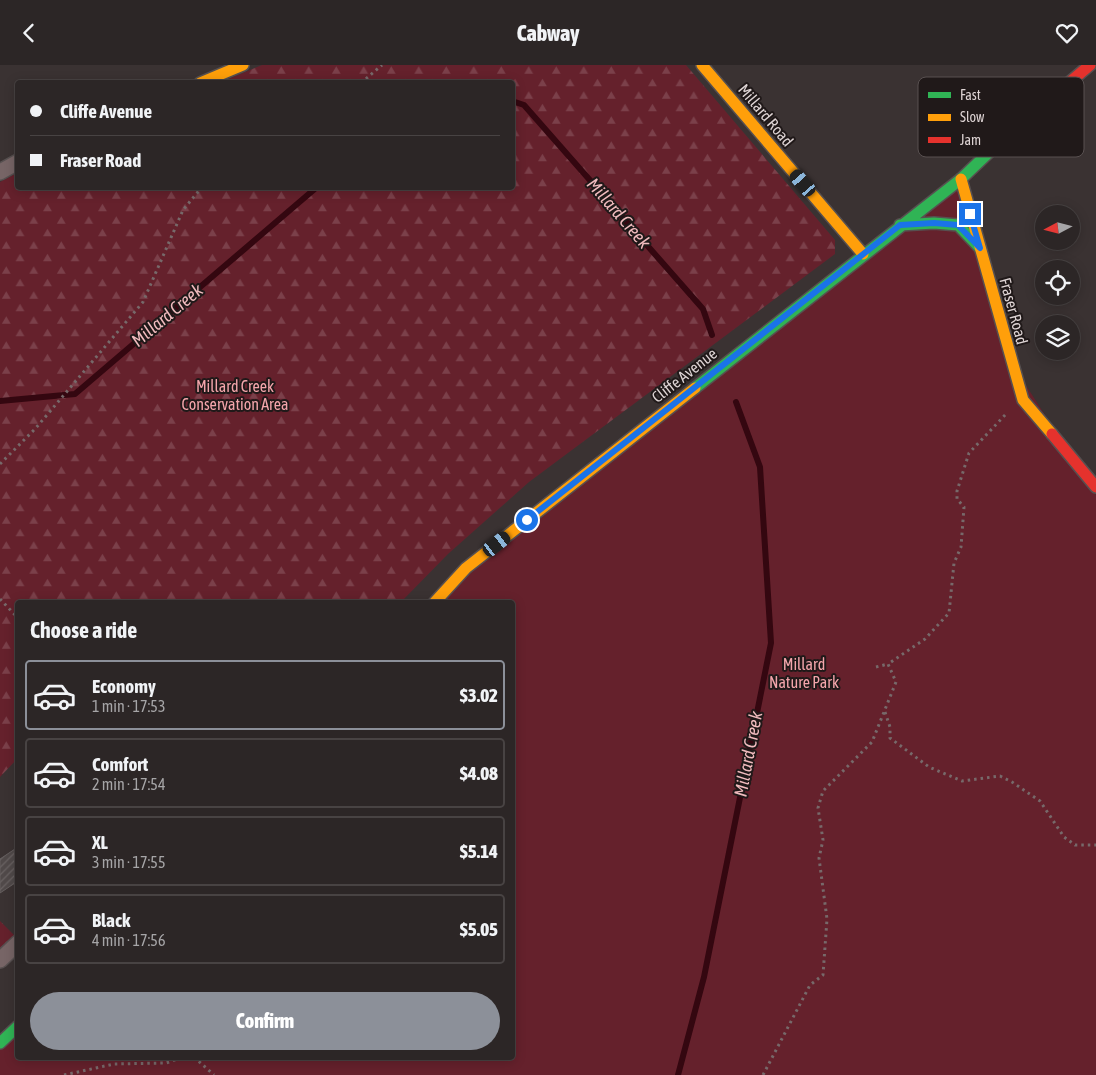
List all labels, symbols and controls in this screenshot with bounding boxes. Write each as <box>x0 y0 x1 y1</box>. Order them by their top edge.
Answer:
icon: back <box>15 19 43 47</box>
icon: heart <box>1053 19 1081 47</box>
text: Cabway <box>517 20 579 46</box>
legend <box>918 77 1084 157</box>
street label: Millard Road <box>735 80 797 150</box>
text: Fast <box>960 87 981 103</box>
text: Cliffe Avenue <box>60 100 152 122</box>
text: Slow <box>960 109 985 125</box>
text: Jam <box>960 132 981 148</box>
text: Fraser Road <box>60 149 141 171</box>
car <box>787 167 818 199</box>
water label: Millard Creek <box>583 174 656 253</box>
route end <box>959 203 981 225</box>
north arrow <box>1035 205 1080 250</box>
map controls <box>1035 205 1080 360</box>
button: locate <box>1035 260 1080 305</box>
street label: Fraser Road <box>996 276 1032 346</box>
water label: Millard Creek <box>127 279 208 351</box>
button: layers <box>1035 315 1080 360</box>
street label: Cliffe Avenue <box>648 344 720 406</box>
park label: Millard Creek Conservation Area <box>181 377 289 413</box>
route start <box>516 509 538 531</box>
car <box>480 529 513 559</box>
text: Choose a ride <box>30 617 137 643</box>
park label: Millard Nature Park <box>769 655 839 691</box>
icon: car <box>32 673 77 718</box>
text: Economy <box>92 675 156 697</box>
text: $3.02 <box>460 684 498 706</box>
text: 1 min · 17:53 <box>92 697 165 715</box>
water label: Millard Creek <box>729 709 767 798</box>
icon: car <box>32 751 77 796</box>
text: Comfort <box>92 753 148 775</box>
text: $4.08 <box>460 762 498 784</box>
text: 2 min · 17:54 <box>92 775 165 793</box>
icon: car <box>32 829 77 874</box>
text: XL <box>92 831 108 853</box>
text: $5.14 <box>460 840 498 862</box>
text: 3 min · 17:55 <box>92 853 165 871</box>
icon: car <box>32 907 77 952</box>
text: Black <box>92 909 130 931</box>
text: $5.05 <box>460 918 498 940</box>
text: 4 min · 17:56 <box>92 931 165 949</box>
button: Confirm <box>30 992 500 1050</box>

